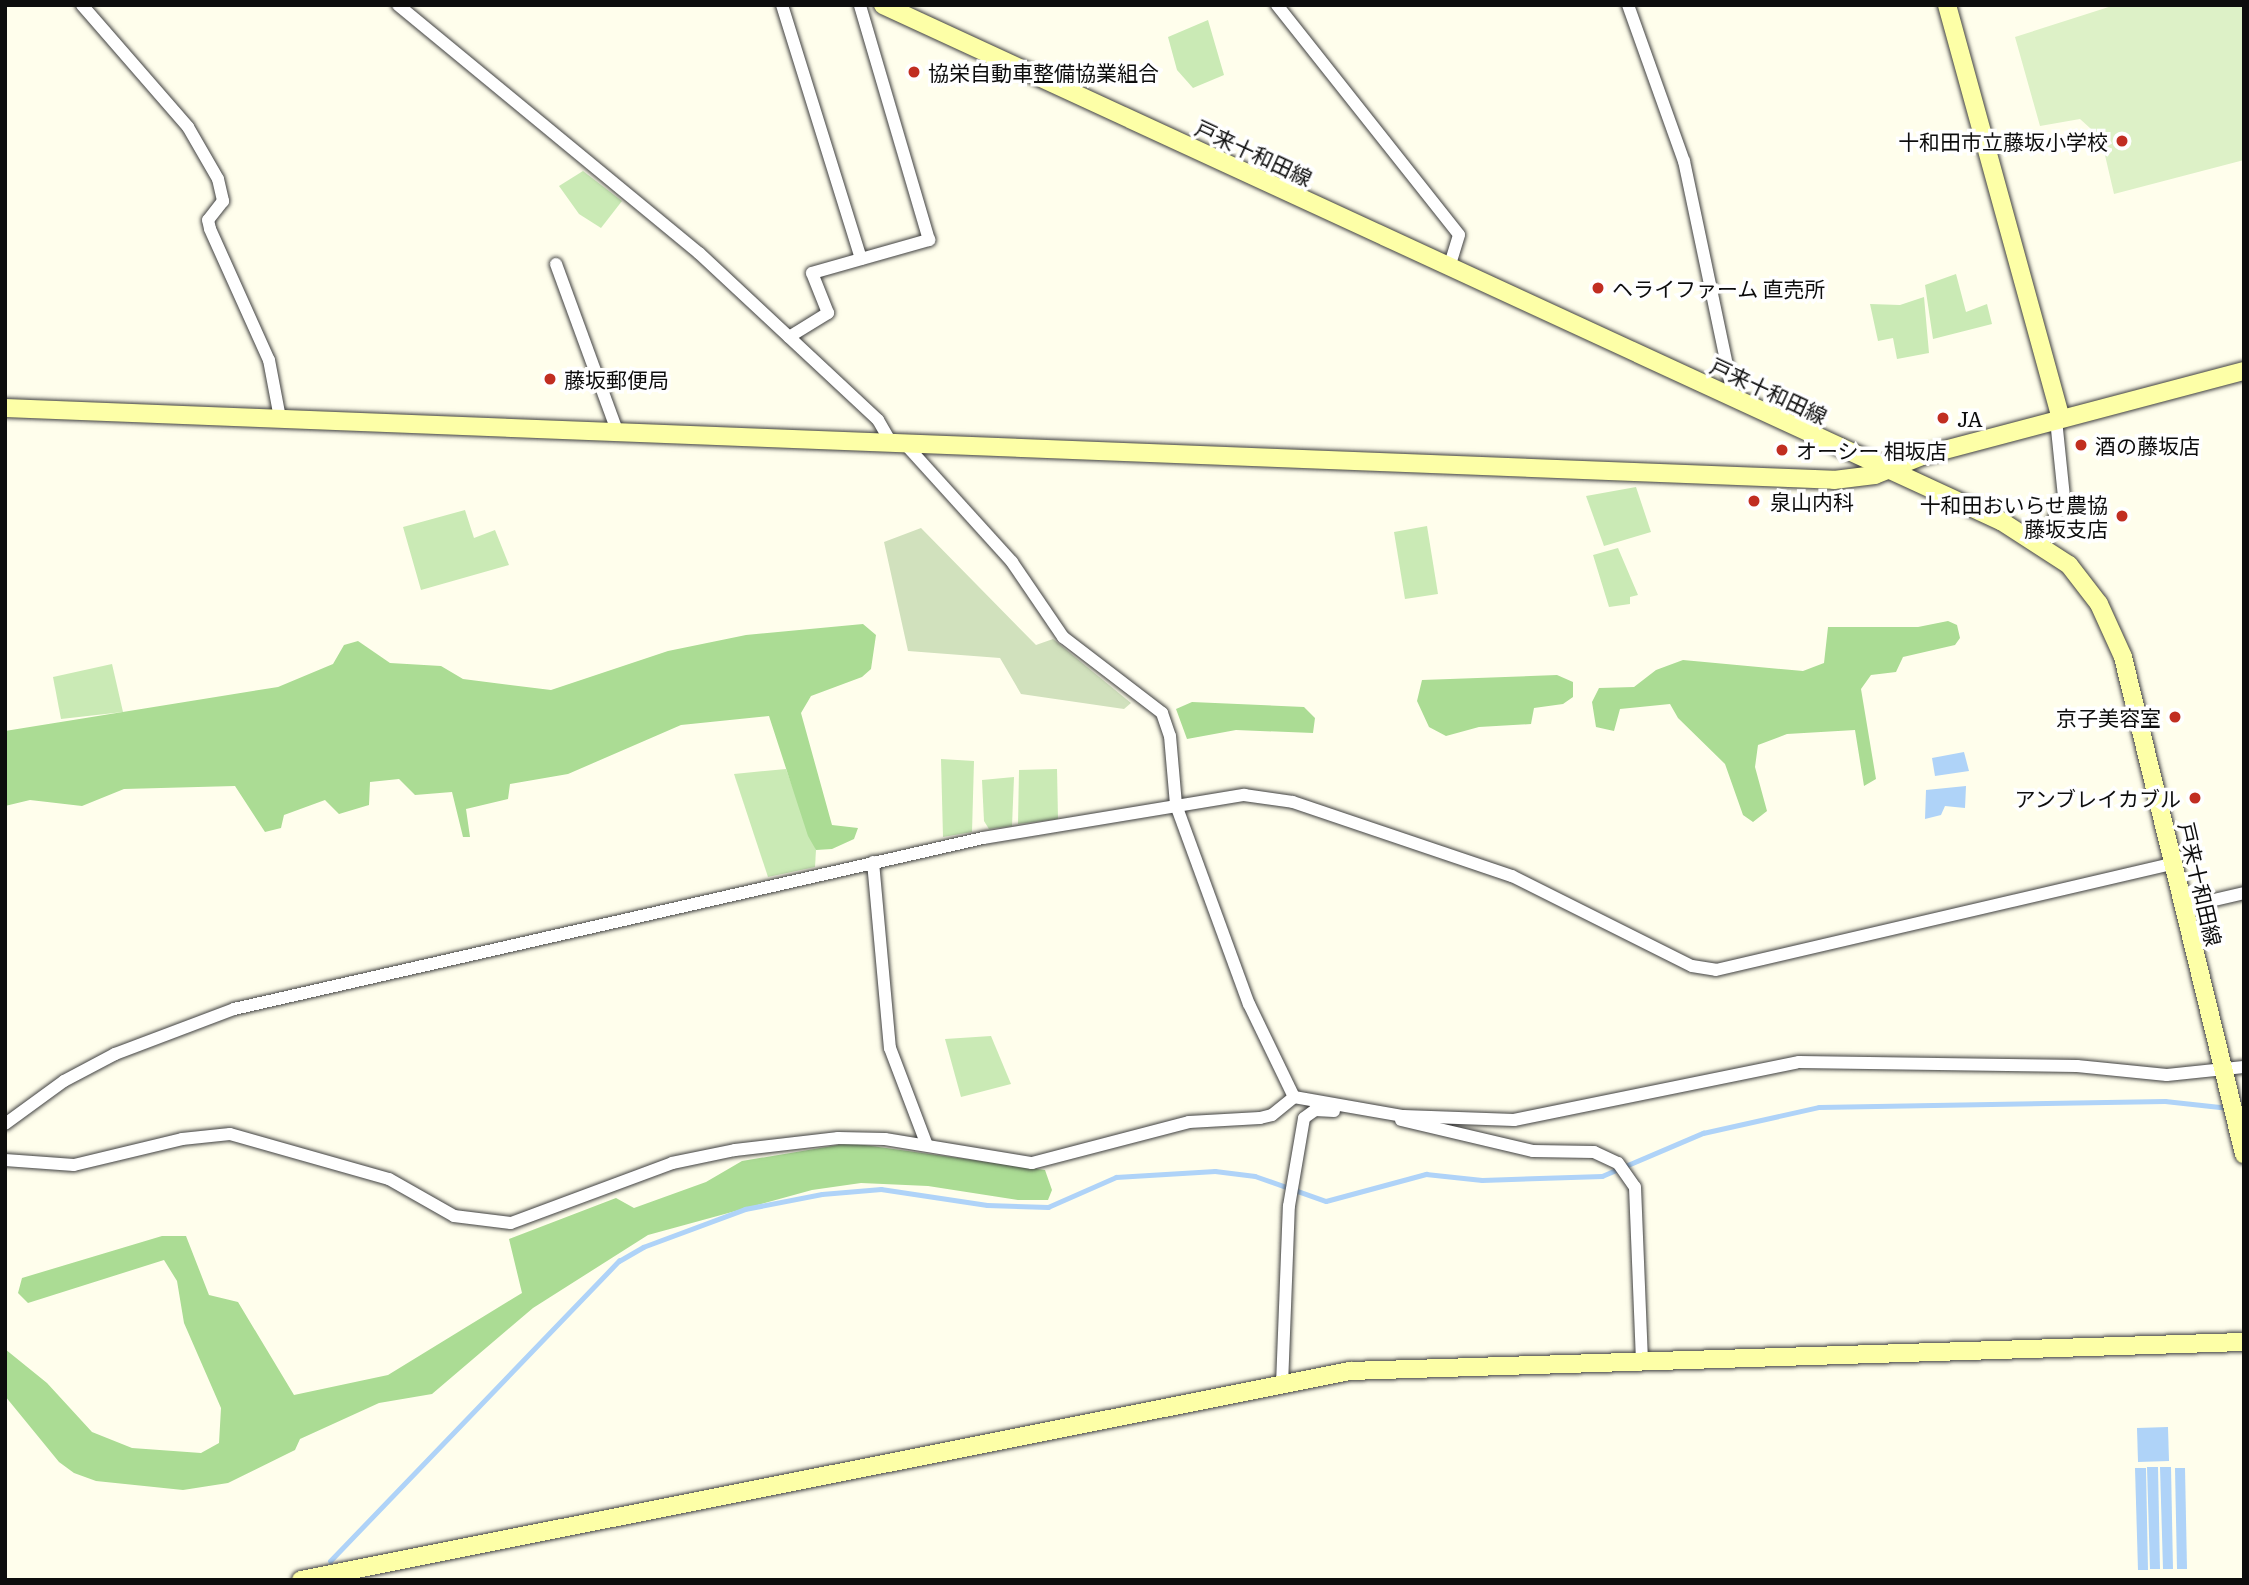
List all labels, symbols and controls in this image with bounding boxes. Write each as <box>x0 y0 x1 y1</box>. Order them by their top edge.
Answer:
place label: 協栄自動車整備協業組合 <box>928 59 1159 85</box>
marker: 協栄自動車整備協業組合 <box>906 64 922 80</box>
street label: 戸来十和田線 <box>1192 114 1316 190</box>
place label: 十和田市立藤坂小学校 <box>1898 128 2108 154</box>
marker: 十和田市立藤坂小学校 <box>2114 133 2130 149</box>
place label: ヘライファーム 直売所 <box>1612 275 1826 301</box>
marker: ヘライファーム 直売所 <box>1590 280 1606 296</box>
street label: 戸来十和田線 <box>1707 352 1831 428</box>
place label: 藤坂郵便局 <box>564 366 669 392</box>
marker: 藤坂郵便局 <box>542 371 558 387</box>
place label: JA <box>1957 405 1983 431</box>
marker: JA <box>1935 410 1951 426</box>
place label: 酒の藤坂店 <box>2095 432 2200 458</box>
place label: オーシー 相坂店 <box>1796 437 1947 463</box>
marker: 酒の藤坂店 <box>2073 437 2089 453</box>
marker: オーシー 相坂店 <box>1774 442 1790 458</box>
place label: 泉山内科 <box>1770 488 1854 514</box>
marker: 泉山内科 <box>1744 491 1764 511</box>
place label: 十和田おいらせ農協 藤坂支店 <box>1919 491 2108 541</box>
marker: 十和田おいらせ農協 藤坂支店 <box>2114 508 2130 524</box>
place label: 京子美容室 <box>2056 704 2161 730</box>
marker: 京子美容室 <box>2167 709 2183 725</box>
place label: アンブレイカブル <box>2013 785 2181 811</box>
marker: アンブレイカブル <box>2187 790 2203 806</box>
street label: 戸来十和田線 <box>2175 820 2227 948</box>

